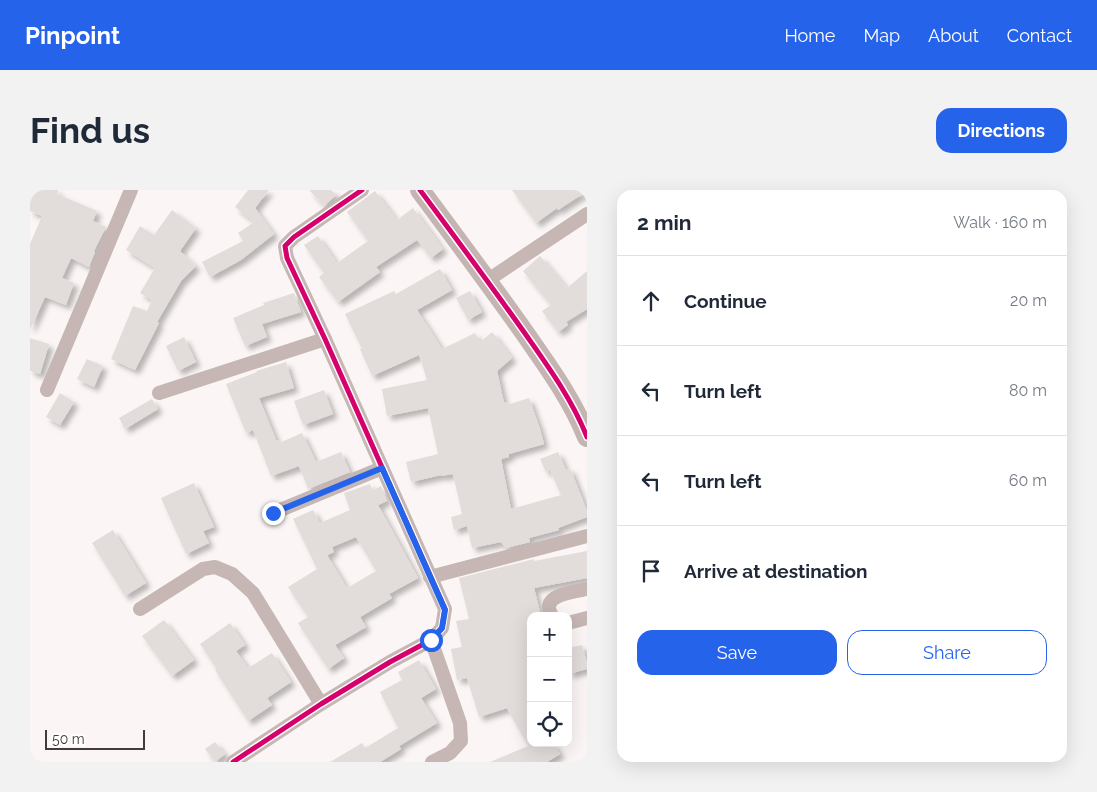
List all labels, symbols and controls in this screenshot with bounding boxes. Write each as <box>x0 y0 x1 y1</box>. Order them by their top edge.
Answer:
text: Pinpoint <box>25 21 120 50</box>
text: Home <box>784 25 835 46</box>
text: Map <box>863 25 900 46</box>
text: About <box>928 25 979 46</box>
text: Contact <box>1007 25 1072 46</box>
button: Directions <box>936 108 1067 153</box>
text: Find us <box>30 110 150 151</box>
text: 2 min <box>637 210 691 235</box>
text: Walk · 160 m <box>953 213 1047 232</box>
icon: ahead <box>637 287 665 315</box>
text: Continue <box>684 290 767 312</box>
text: 20 m <box>1010 291 1047 310</box>
icon: left <box>637 377 665 405</box>
text: Turn left <box>684 380 761 402</box>
text: 80 m <box>1009 381 1047 400</box>
icon: left <box>637 467 665 495</box>
text: Turn left <box>684 470 761 492</box>
text: 60 m <box>1009 471 1047 490</box>
route end <box>262 502 285 525</box>
icon: arrive <box>637 557 665 585</box>
text: Arrive at destination <box>684 560 868 582</box>
map controls <box>527 612 572 747</box>
button: + <box>527 612 572 657</box>
route start <box>420 629 443 652</box>
button: Save <box>637 630 837 675</box>
button: Share <box>847 630 1047 675</box>
button: − <box>527 657 572 702</box>
button: locate <box>527 702 572 747</box>
scale bar <box>45 727 145 750</box>
text: 50 m <box>52 731 85 747</box>

